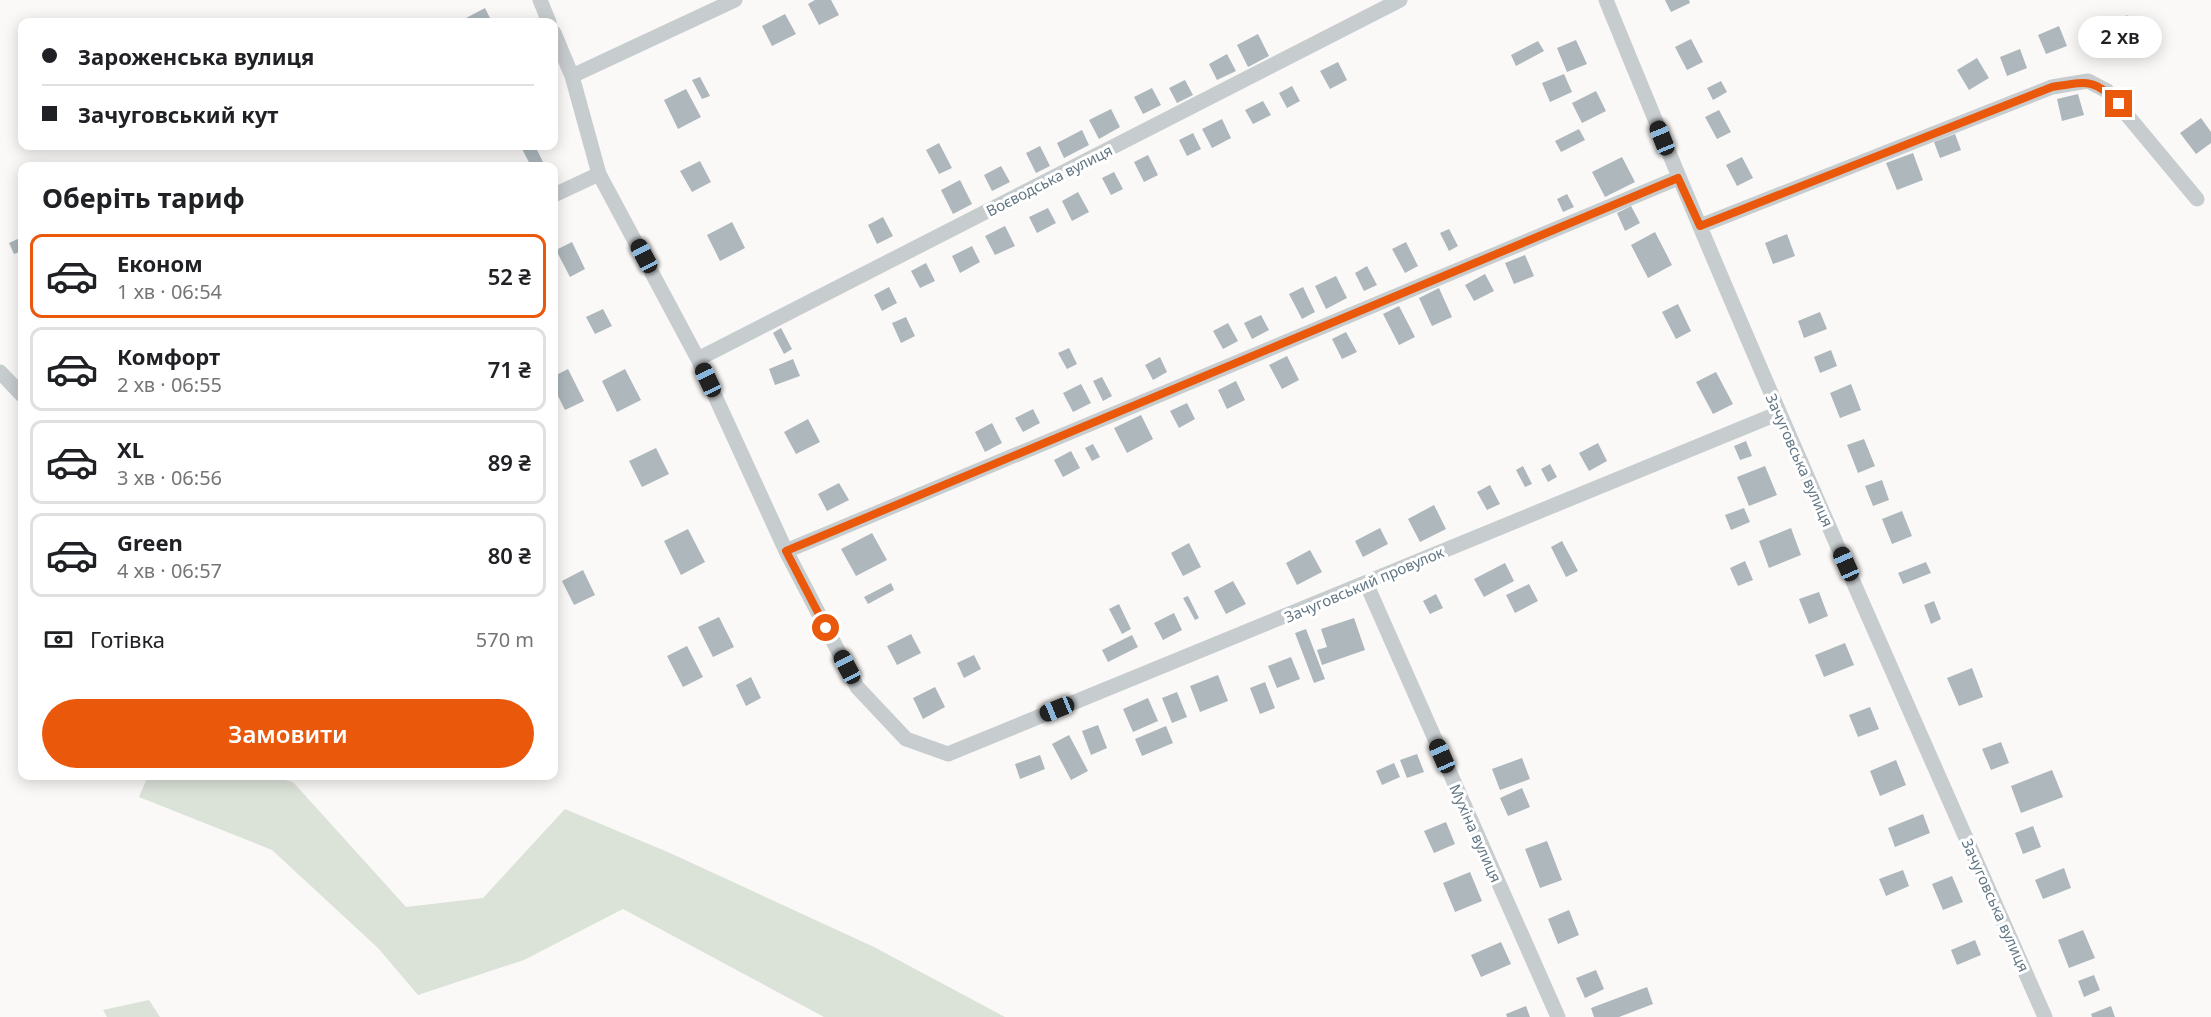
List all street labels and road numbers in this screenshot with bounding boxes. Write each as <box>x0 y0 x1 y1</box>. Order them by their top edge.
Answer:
street label: Воєводська вулиця <box>983 140 1115 220</box>
street label: Зачуговська вулиця <box>1762 390 1838 530</box>
street label: Зачуговський провулок <box>1281 541 1447 627</box>
street label: Мухіна вулиця <box>1445 781 1507 885</box>
street label: Зачуговська вулиця <box>1958 835 2034 975</box>

